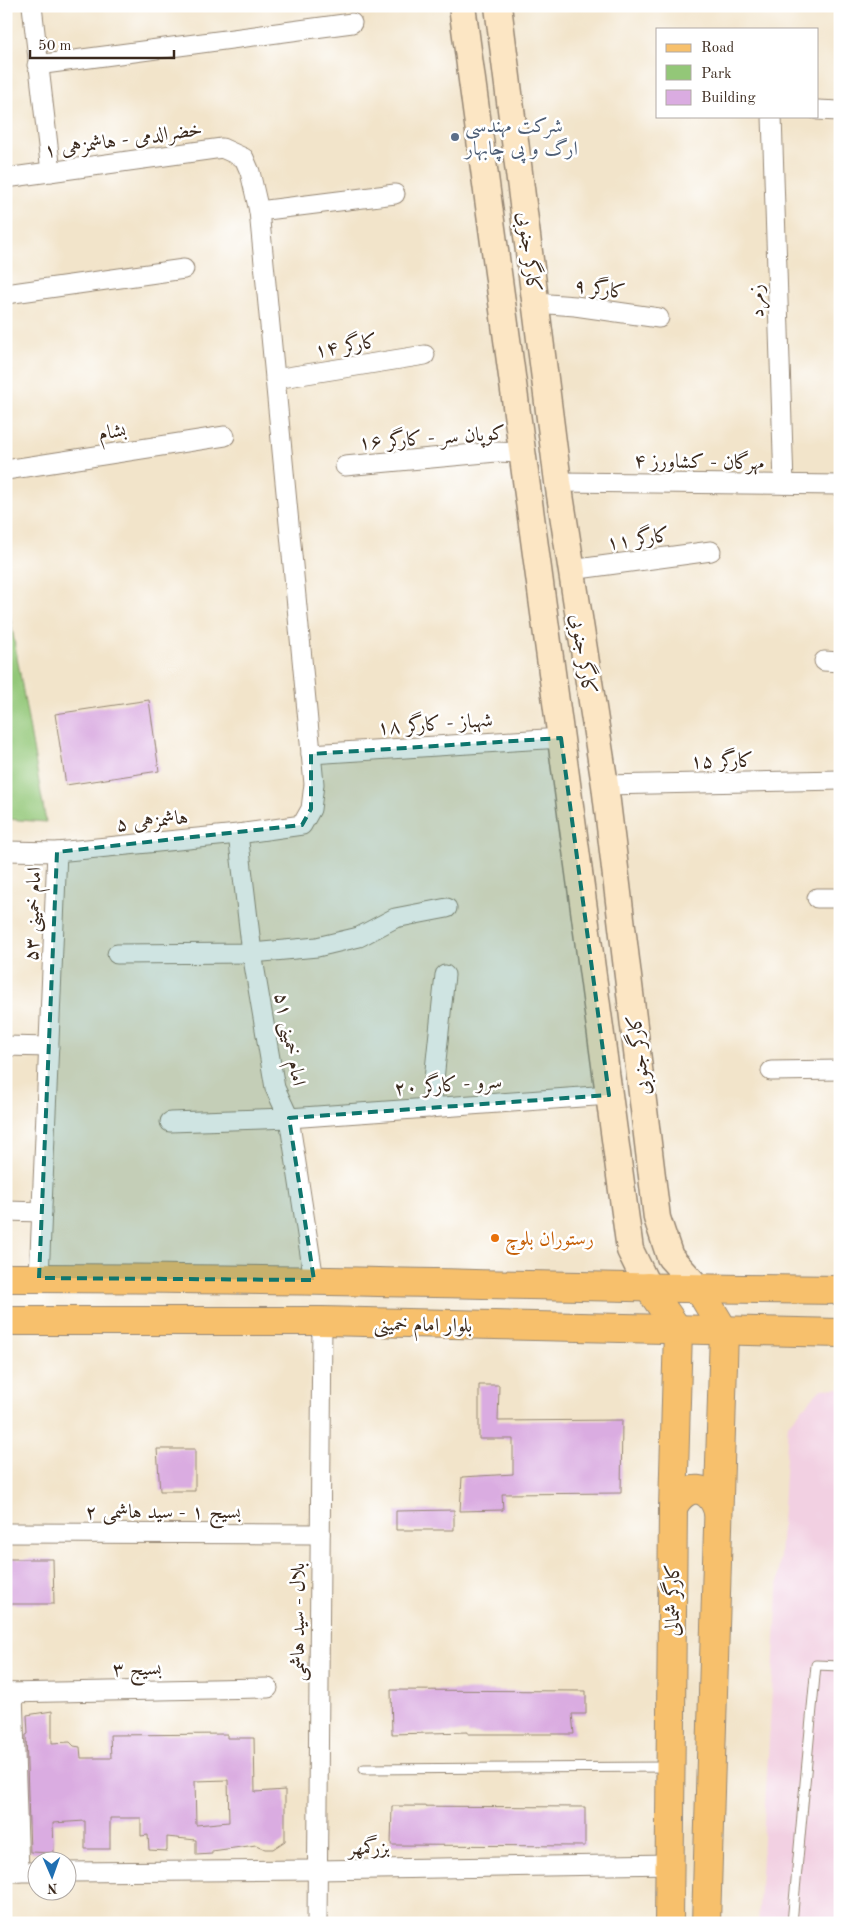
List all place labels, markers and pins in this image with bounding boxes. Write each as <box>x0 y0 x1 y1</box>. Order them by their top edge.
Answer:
place label: شرکت مهندسی ارگ و پی چابهار <box>463 116 578 164</box>
marker: شرکت مهندسی ارگ و پی چابهار <box>449 131 461 143</box>
place label: رستوران بلوچ <box>505 1230 594 1256</box>
marker: رستوران بلوچ <box>489 1232 501 1244</box>

